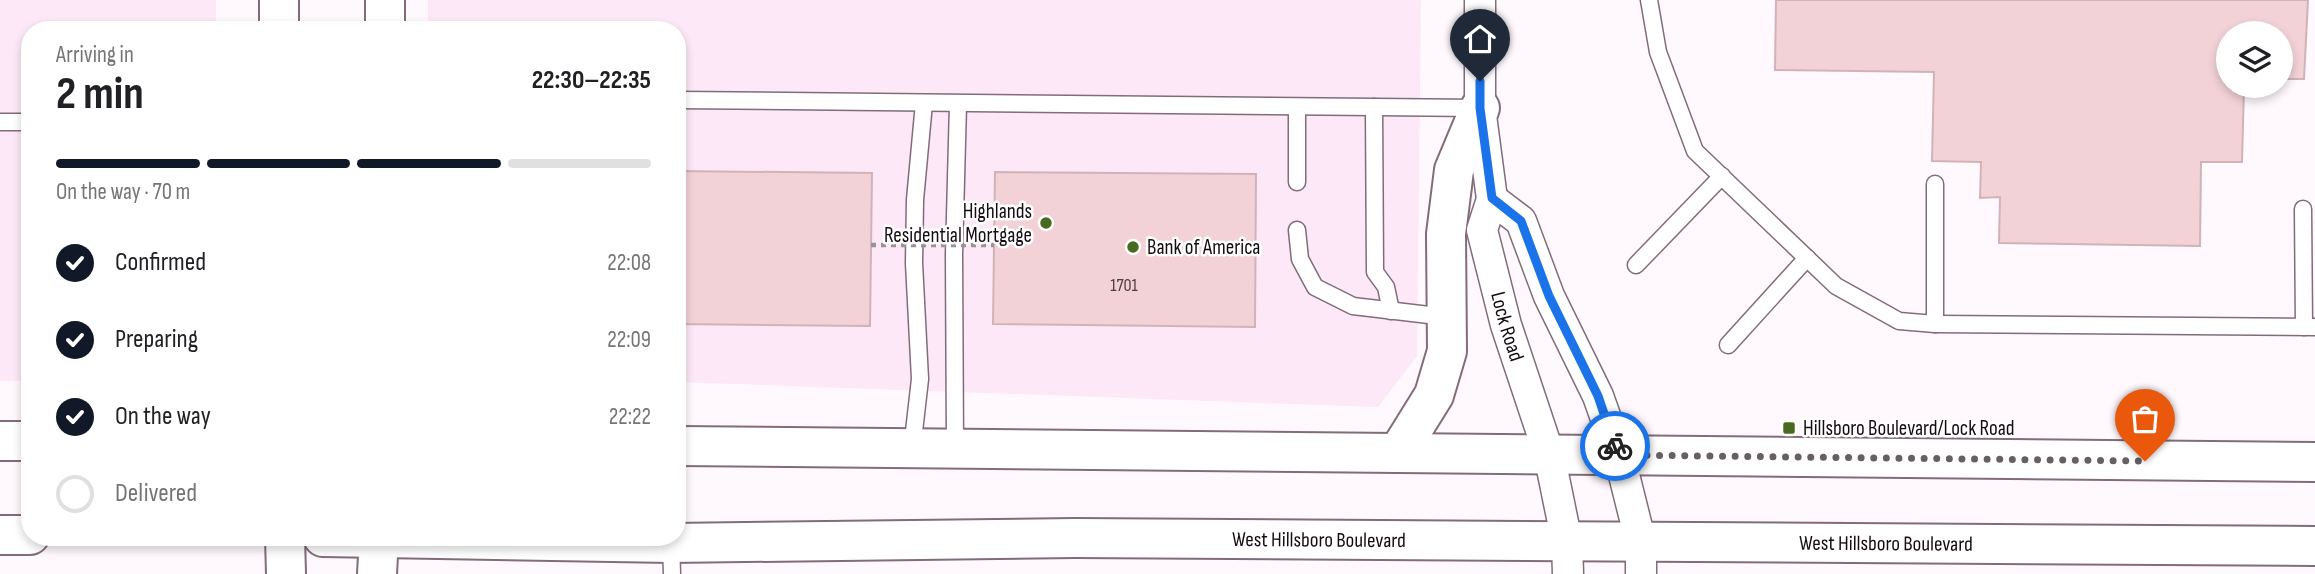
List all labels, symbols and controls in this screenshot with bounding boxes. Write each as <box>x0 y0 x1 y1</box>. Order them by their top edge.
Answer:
pin <box>1450 9 1510 81</box>
icon: home <box>1461 20 1499 58</box>
map controls <box>2216 21 2293 98</box>
button: layers <box>2216 21 2293 98</box>
text: Arriving in <box>56 41 134 69</box>
text: 22:30–22:35 <box>532 65 651 96</box>
text: 2 min <box>56 67 144 122</box>
text: On the way · 70 m <box>56 178 190 206</box>
place label: Highlands Residential Mortgage <box>884 199 1032 248</box>
marker: Highlands Residential Mortgage <box>1038 215 1054 231</box>
place label: Bank of America <box>1147 235 1260 260</box>
marker: Bank of America <box>1125 239 1141 255</box>
icon: check <box>56 244 94 282</box>
text: Confirmed <box>115 247 206 278</box>
text: 22:08 <box>607 249 651 277</box>
house number: 1701 <box>1110 275 1139 296</box>
street label: Lock Road <box>1486 289 1530 364</box>
icon: check <box>56 321 94 359</box>
text: Preparing <box>115 324 198 355</box>
text: 22:09 <box>607 326 651 354</box>
pin <box>2115 389 2175 461</box>
icon: check <box>56 398 94 436</box>
icon: bag <box>2126 400 2164 438</box>
text: On the way <box>115 401 211 432</box>
text: 22:22 <box>609 403 651 431</box>
courier <box>1580 411 1650 481</box>
place label: Hillsboro Boulevard/Lock Road <box>1803 416 2015 441</box>
marker: Hillsboro Boulevard/Lock Road <box>1781 420 1797 436</box>
icon: bike <box>1596 427 1634 465</box>
text: Delivered <box>115 478 197 509</box>
street label: West Hillsboro Boulevard <box>1232 527 1406 553</box>
street label: West Hillsboro Boulevard <box>1799 530 1973 556</box>

